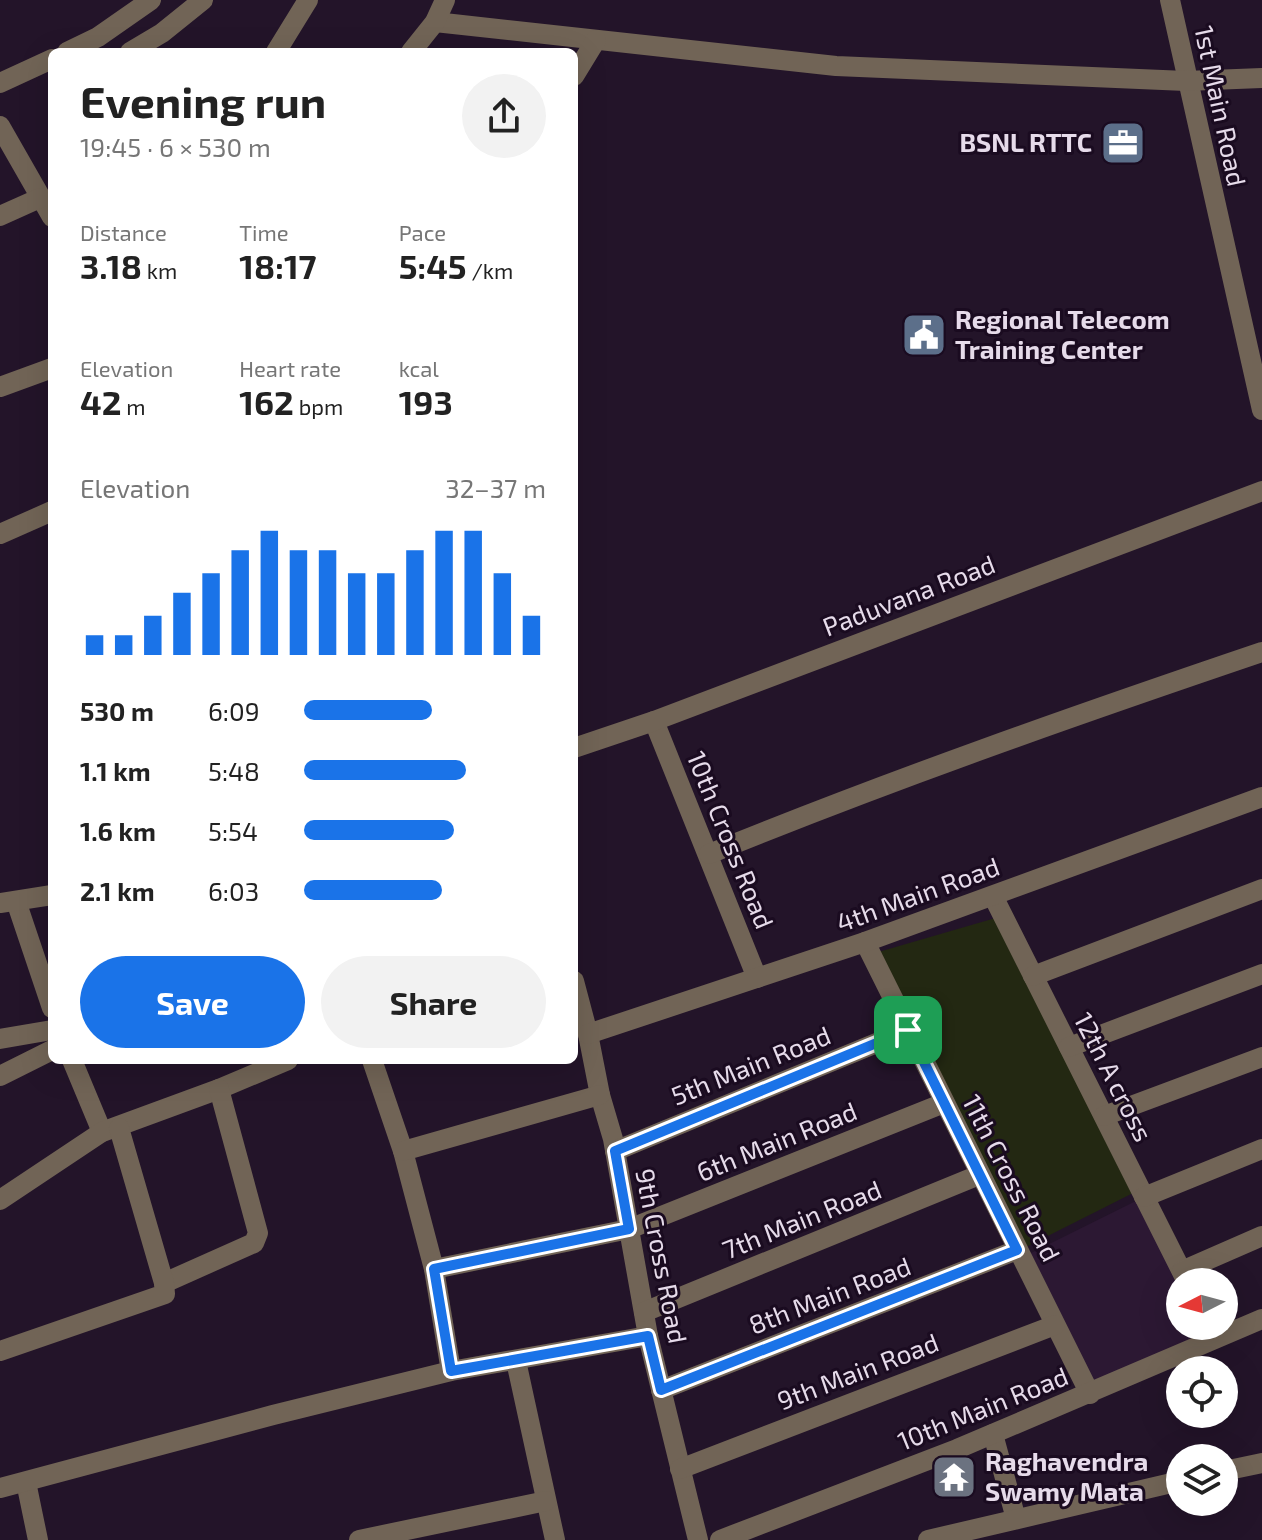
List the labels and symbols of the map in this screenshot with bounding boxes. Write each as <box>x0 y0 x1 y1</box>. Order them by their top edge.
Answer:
street label: 1st Main Road <box>1189 22 1254 189</box>
office icon: BSNL RTTC <box>1099 119 1147 167</box>
place label: BSNL RTTC <box>959 126 1092 157</box>
place label: Regional Telecom Training Center <box>955 303 1170 364</box>
public building icon: Regional Telecom Training Center <box>900 311 948 359</box>
street label: Paduvana Road <box>818 547 999 642</box>
street label: 10th Cross Road <box>682 746 781 933</box>
street label: 4th Main Road <box>832 850 1003 937</box>
pin <box>874 996 942 1064</box>
street label: 12th A cross <box>1069 1007 1160 1146</box>
street label: 5th Main Road <box>666 1019 835 1111</box>
street label: 11th Cross Road <box>957 1089 1068 1266</box>
street label: 6th Main Road <box>692 1094 861 1187</box>
street label: 9th Cross Road <box>630 1166 695 1346</box>
street label: 7th Main Road <box>718 1173 885 1265</box>
street label: 8th Main Road <box>744 1250 915 1340</box>
north arrow <box>1166 1268 1238 1340</box>
street label: 9th Main Road <box>773 1326 942 1416</box>
street label: 10th Main Road <box>893 1359 1072 1456</box>
place label: Raghavendra Swamy Mata <box>985 1445 1148 1507</box>
temple icon: Raghavendra Swamy Mata <box>930 1453 978 1501</box>

